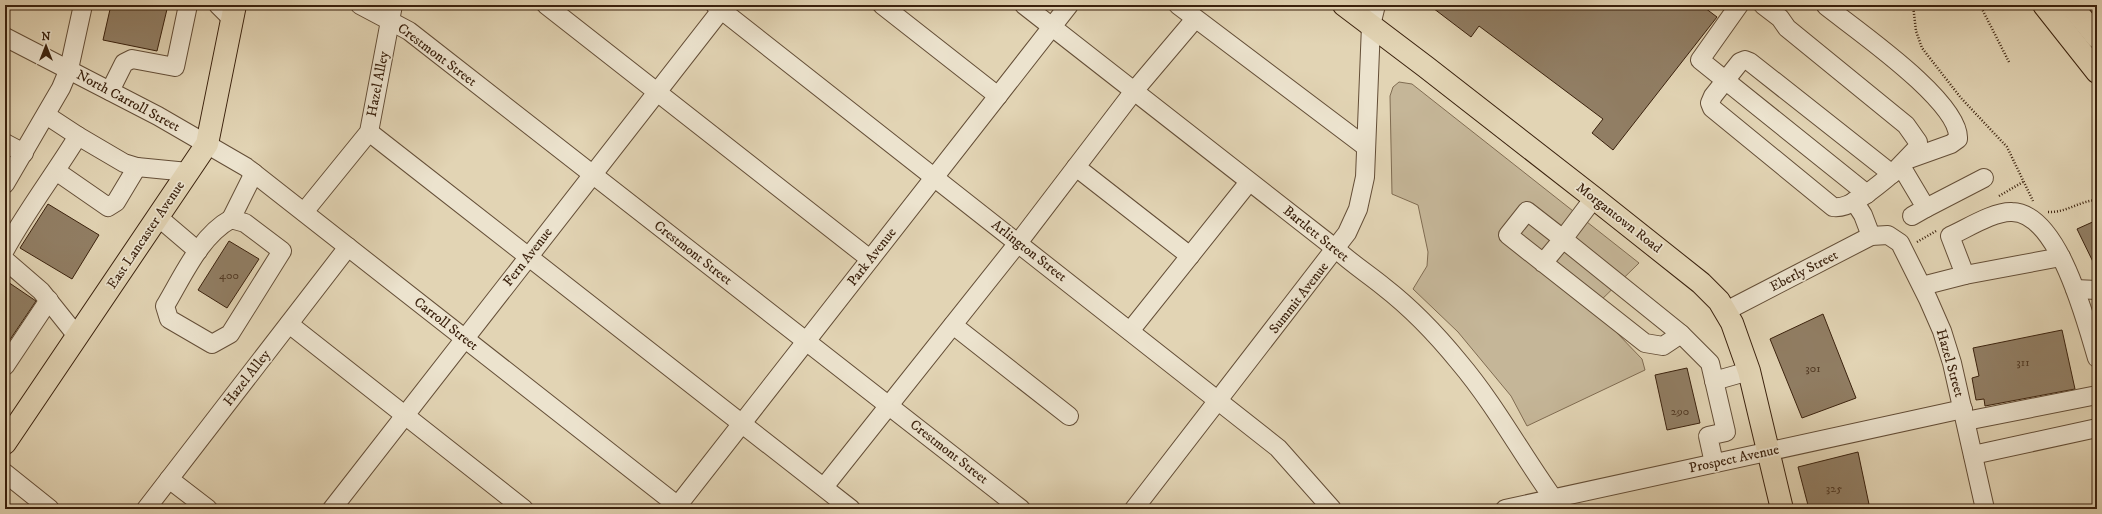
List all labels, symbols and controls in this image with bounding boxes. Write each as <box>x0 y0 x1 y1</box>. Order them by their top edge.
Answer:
street label: Crestmont Street <box>394 19 481 91</box>
north arrow <box>26 26 66 66</box>
text: N <box>41 30 51 44</box>
street label: Hazel Alley <box>363 49 393 118</box>
street label: North Carroll Street <box>73 66 183 136</box>
street label: East Lancaster Avenue <box>103 177 189 293</box>
street label: Morgantown Road <box>1572 179 1666 257</box>
street label: Bartlett Street <box>1279 202 1353 266</box>
street label: Arlington Street <box>988 216 1071 286</box>
street label: Crestmont Street <box>650 217 736 290</box>
street label: Fern Avenue <box>499 224 557 290</box>
street label: Park Avenue <box>844 224 901 290</box>
street label: Eberly Street <box>1767 246 1842 296</box>
street label: Summit Avenue <box>1265 258 1333 338</box>
house number: 400 <box>219 268 239 283</box>
street label: Carroll Street <box>410 293 482 355</box>
street label: Hazel Street <box>1932 327 1968 400</box>
street label: Hazel Alley <box>219 346 275 410</box>
house number: 311 <box>2016 355 2030 370</box>
house number: 301 <box>1805 361 1821 376</box>
house number: 290 <box>1671 404 1689 419</box>
street label: Crestmont Street <box>906 416 992 489</box>
street label: Prospect Avenue <box>1687 441 1781 477</box>
house number: 325 <box>1826 481 1842 496</box>

